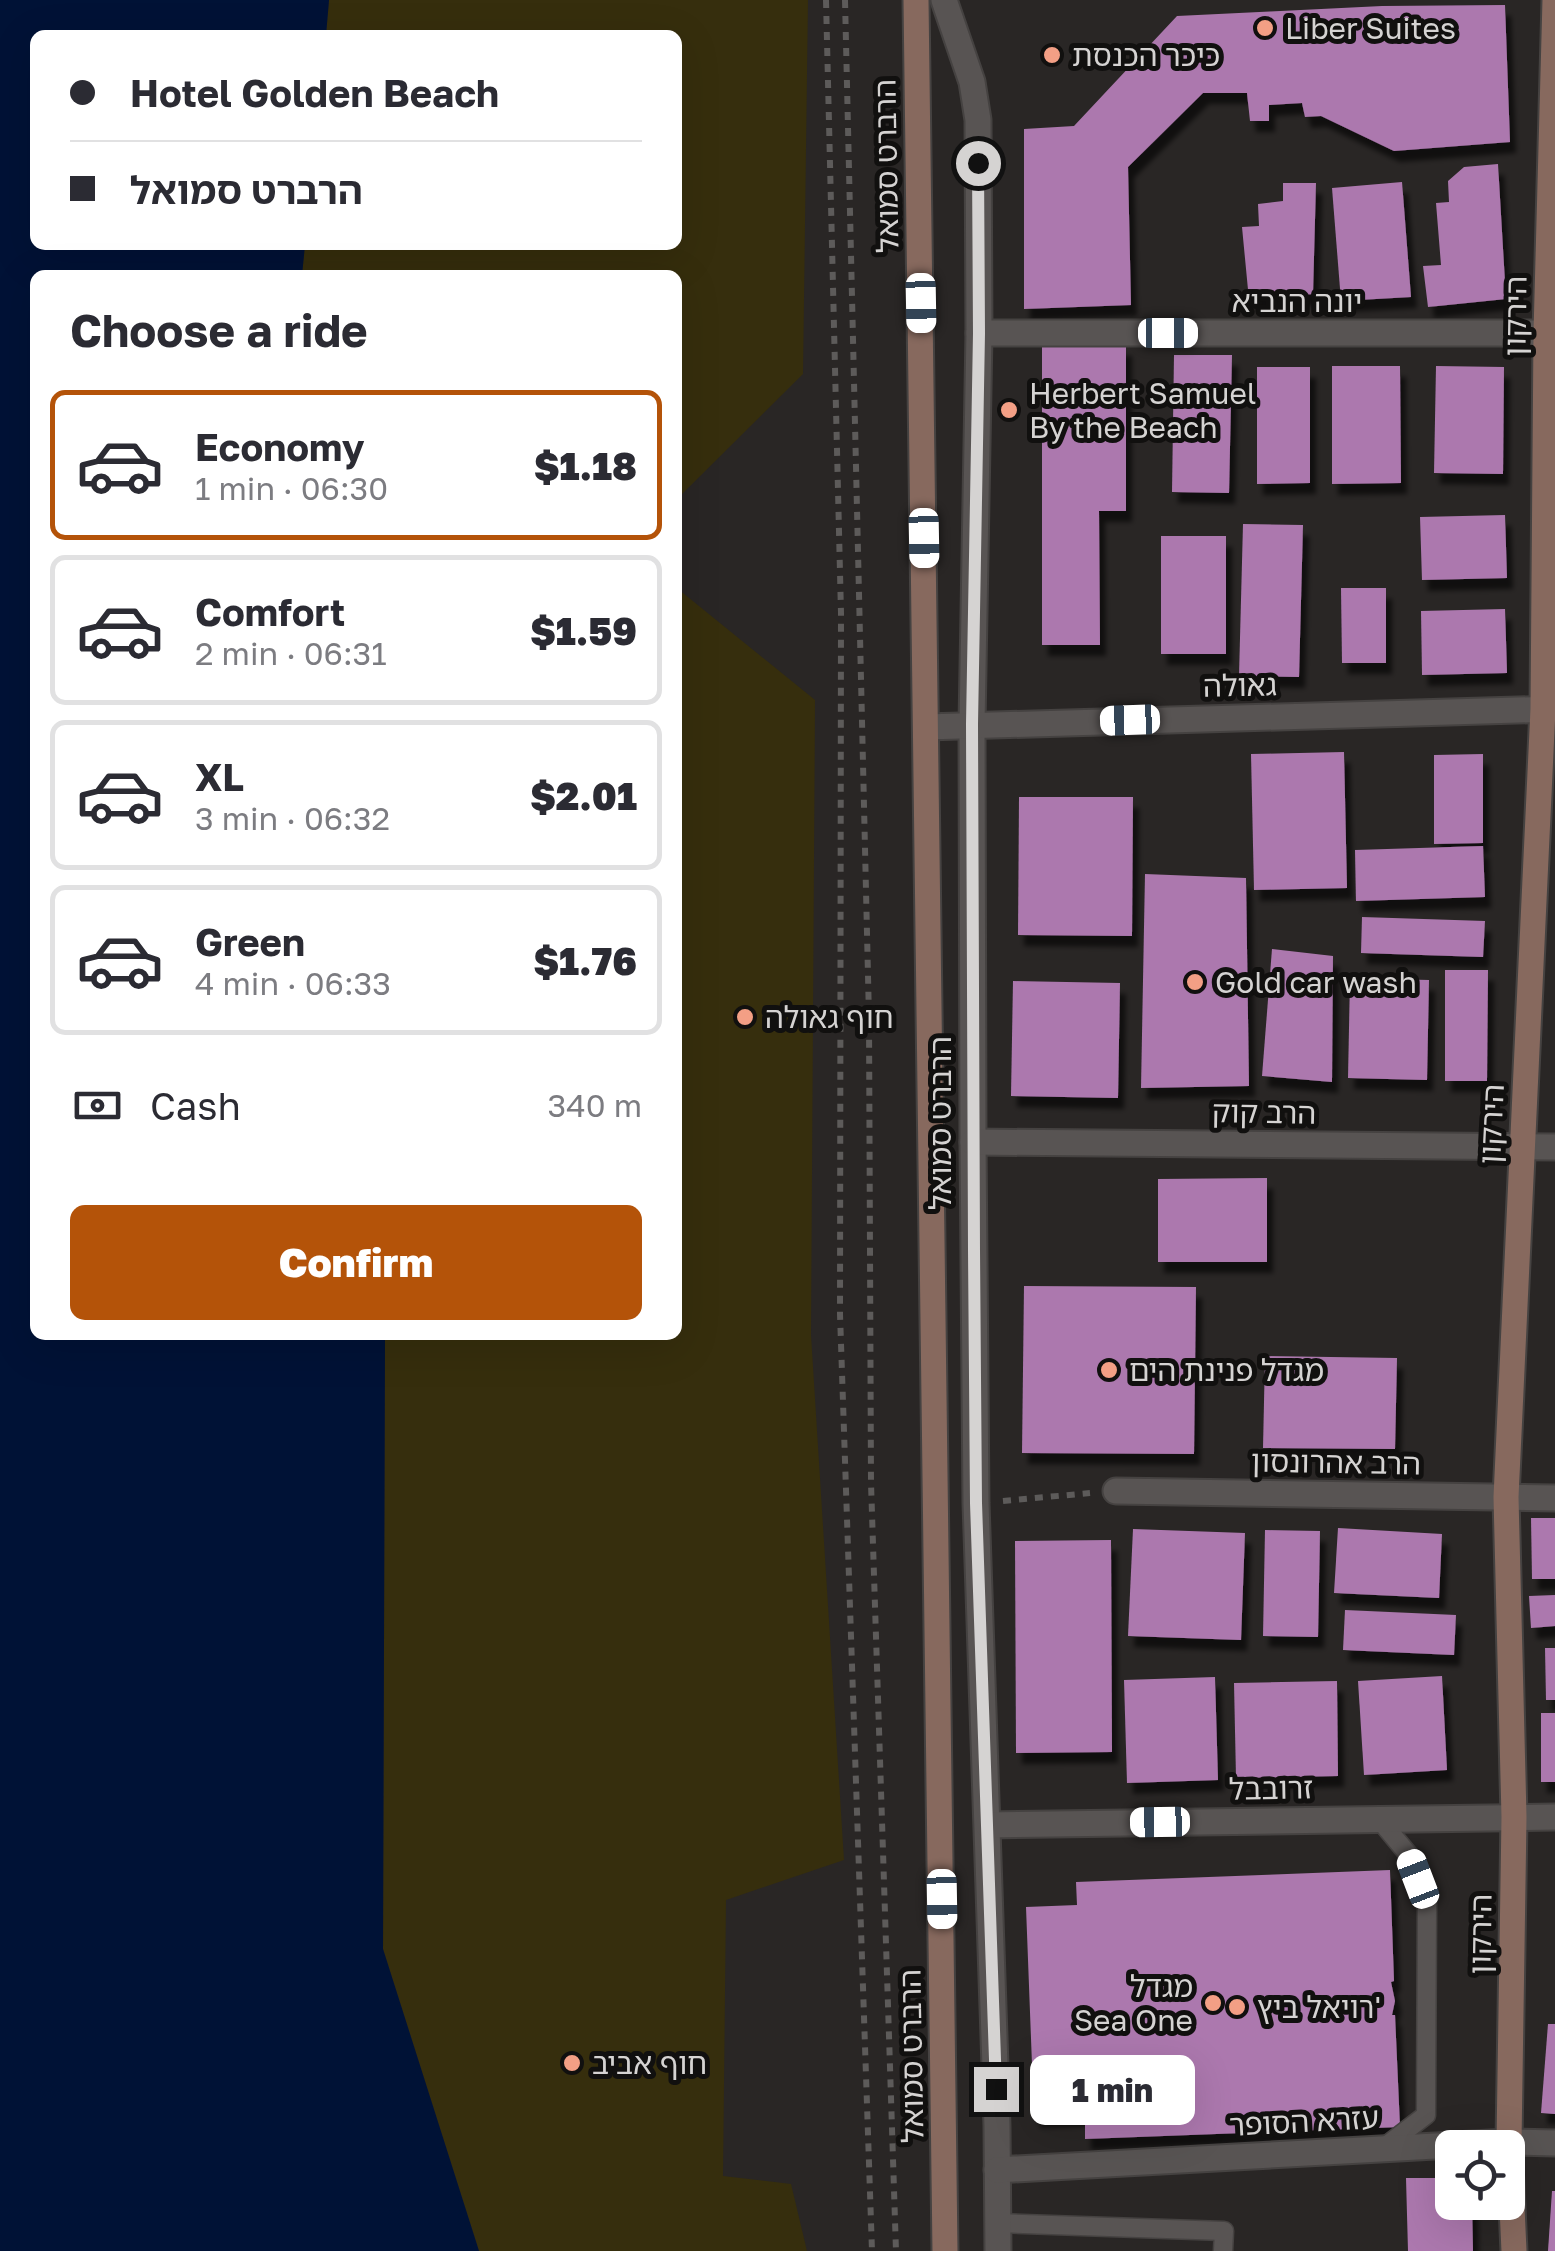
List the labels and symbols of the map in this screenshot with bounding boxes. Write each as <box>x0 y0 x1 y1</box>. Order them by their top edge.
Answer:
place label: Liber Suites <box>1285 10 1456 46</box>
marker: Liber Suites <box>1254 17 1276 39</box>
place label: כיכר הכנסת <box>1072 37 1220 73</box>
marker: כיכר הכנסת <box>1041 44 1063 66</box>
street label: הרברט סמואל <box>866 79 906 253</box>
route start <box>956 141 1001 186</box>
car <box>905 273 937 333</box>
street label: הירקון <box>1496 275 1534 357</box>
street label: יונה הנביא <box>1232 283 1362 319</box>
car <box>1138 318 1198 348</box>
place label: Herbert Samuel By the Beach <box>1029 375 1256 445</box>
marker: Herbert Samuel By the Beach <box>998 399 1020 421</box>
car <box>908 508 940 568</box>
street label: גאולה <box>1203 666 1277 704</box>
car <box>1099 704 1161 736</box>
place label: Gold car wash <box>1215 964 1417 1000</box>
marker: Gold car wash <box>1184 971 1206 993</box>
place label: חוף גאולה <box>765 999 894 1035</box>
marker: חוף גאולה <box>734 1006 756 1028</box>
street label: הרברט סמואל <box>922 1036 958 1210</box>
street label: הירקון <box>1471 1083 1511 1165</box>
street label: הרב קוק <box>1211 1093 1317 1131</box>
place label: מגדל פנינת הים <box>1129 1352 1324 1388</box>
marker: מגדל פנינת הים <box>1098 1359 1120 1381</box>
street label: הרב אהרונסון <box>1251 1443 1421 1481</box>
street label: זרובבל <box>1228 1769 1314 1807</box>
car <box>1130 1806 1190 1838</box>
car <box>1393 1846 1443 1912</box>
car <box>926 1869 958 1929</box>
street label: הירקון <box>1461 1893 1499 1975</box>
place label: מגדל Sea One <box>1074 1968 1193 2038</box>
street label: הרברט סמואל <box>891 1969 931 2143</box>
place label: רויאל ביץ' <box>1257 1989 1381 2025</box>
marker: מגדל Sea One <box>1202 1992 1224 2014</box>
marker: רויאל ביץ' <box>1226 1996 1248 2018</box>
place label: חוף אביב <box>592 2045 707 2081</box>
marker: חוף אביב <box>561 2052 583 2074</box>
callout: 1 min <box>1031 2054 1196 2124</box>
route end <box>974 2067 1019 2112</box>
street label: עזרא הסופר <box>1228 2099 1380 2143</box>

